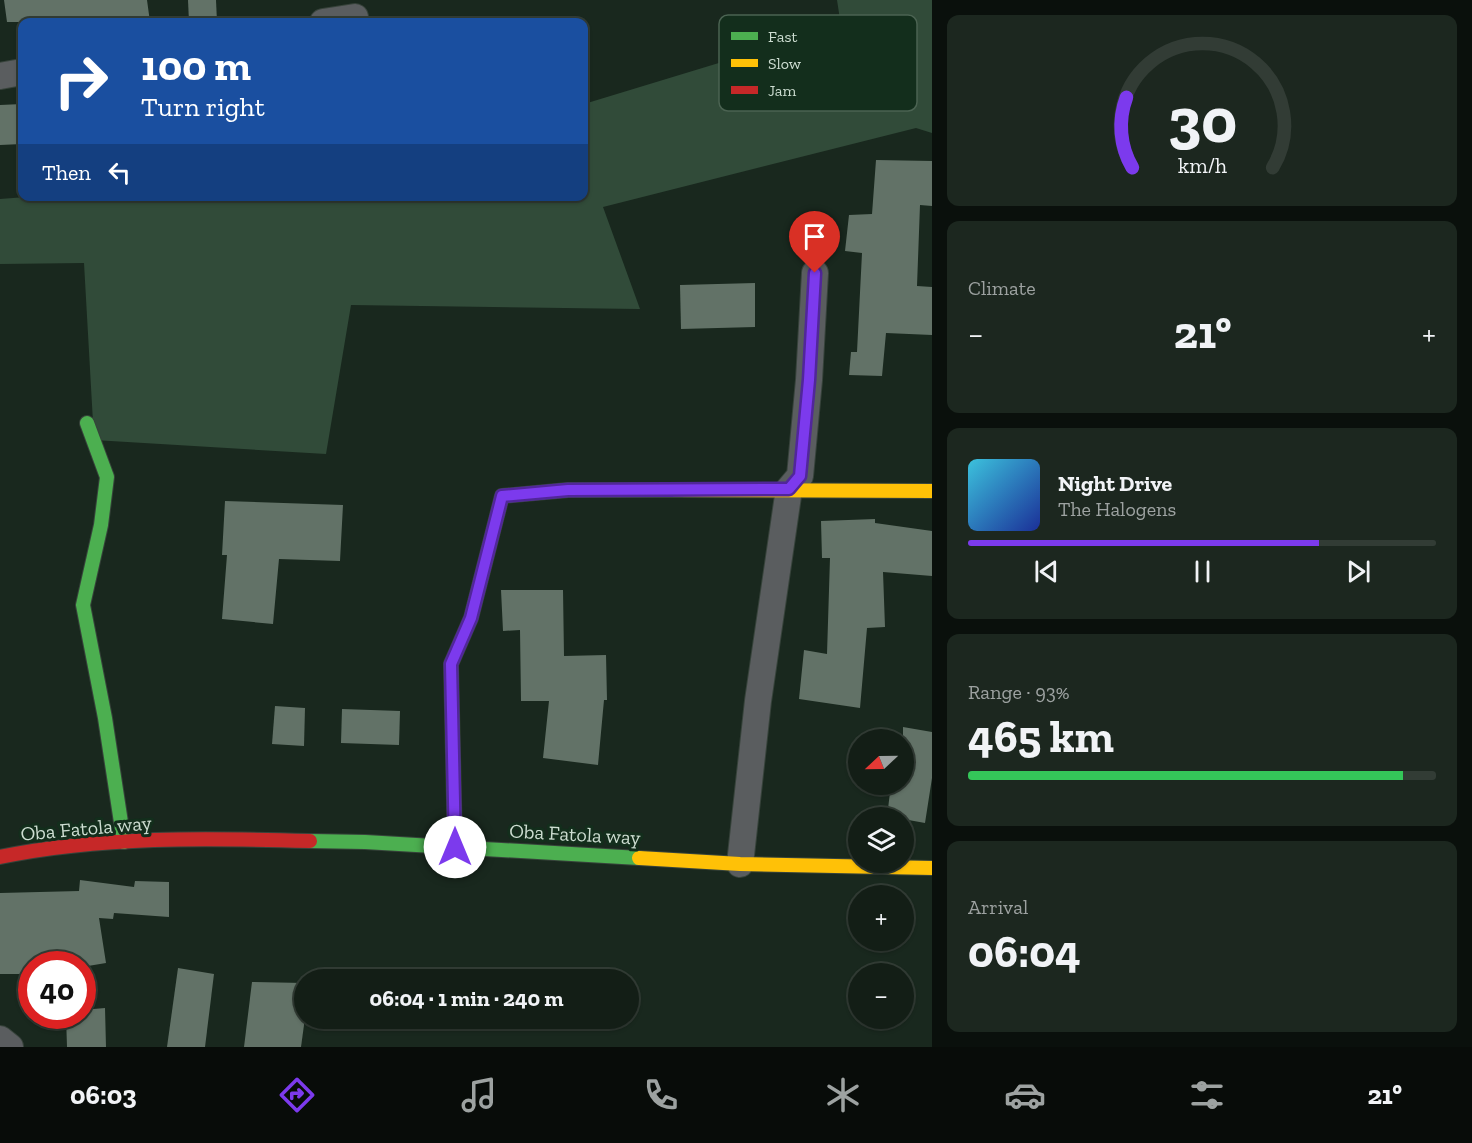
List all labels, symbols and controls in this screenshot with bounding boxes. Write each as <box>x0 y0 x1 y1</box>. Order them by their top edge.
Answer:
legend <box>719 15 917 111</box>
text: Fast <box>768 27 797 46</box>
text: 100 m <box>141 40 251 91</box>
icon: right <box>42 42 120 120</box>
text: Slow <box>768 54 802 73</box>
text: Jam <box>768 81 797 100</box>
text: 30 <box>1167 83 1237 158</box>
text: Turn right <box>141 91 265 123</box>
text: km/h <box>1178 153 1226 178</box>
icon: left <box>103 156 136 189</box>
text: Then <box>42 159 91 186</box>
pin <box>789 211 840 273</box>
icon: arrive <box>798 220 831 253</box>
text: Climate <box>968 276 1036 300</box>
text: 21° <box>1174 306 1232 360</box>
text: − <box>968 314 983 353</box>
text: + <box>1422 314 1436 353</box>
text: Night Drive <box>1058 470 1172 497</box>
text: The Halogens <box>1058 497 1176 521</box>
icon: previous <box>1030 555 1063 588</box>
icon: pause <box>1186 555 1219 588</box>
icon: next <box>1342 555 1375 588</box>
text: Range · 93% <box>968 680 1069 704</box>
text: 465 km <box>968 710 1114 764</box>
north arrow <box>848 729 914 795</box>
map controls <box>848 729 914 1029</box>
button: layers <box>848 807 914 873</box>
street label: Oba Fatola way <box>19 810 153 846</box>
position arrow <box>423 815 487 879</box>
street label: Oba Fatola way <box>509 819 642 849</box>
button: + <box>848 885 914 951</box>
text: Arrival <box>968 895 1028 919</box>
text: 06:04 <box>968 925 1081 979</box>
speed limit sign: 40 <box>18 951 96 1029</box>
button: − <box>848 963 914 1029</box>
text: 06:04 · 1 min · 240 m <box>369 985 564 1012</box>
icon: directions <box>276 1074 318 1116</box>
icon: music <box>458 1074 500 1116</box>
icon: phone <box>640 1074 682 1116</box>
icon: climate <box>822 1074 864 1116</box>
icon: car <box>1004 1074 1046 1116</box>
icon: filters <box>1186 1074 1228 1116</box>
text: 06:03 <box>70 1079 137 1111</box>
text: 21° <box>1367 1079 1402 1111</box>

